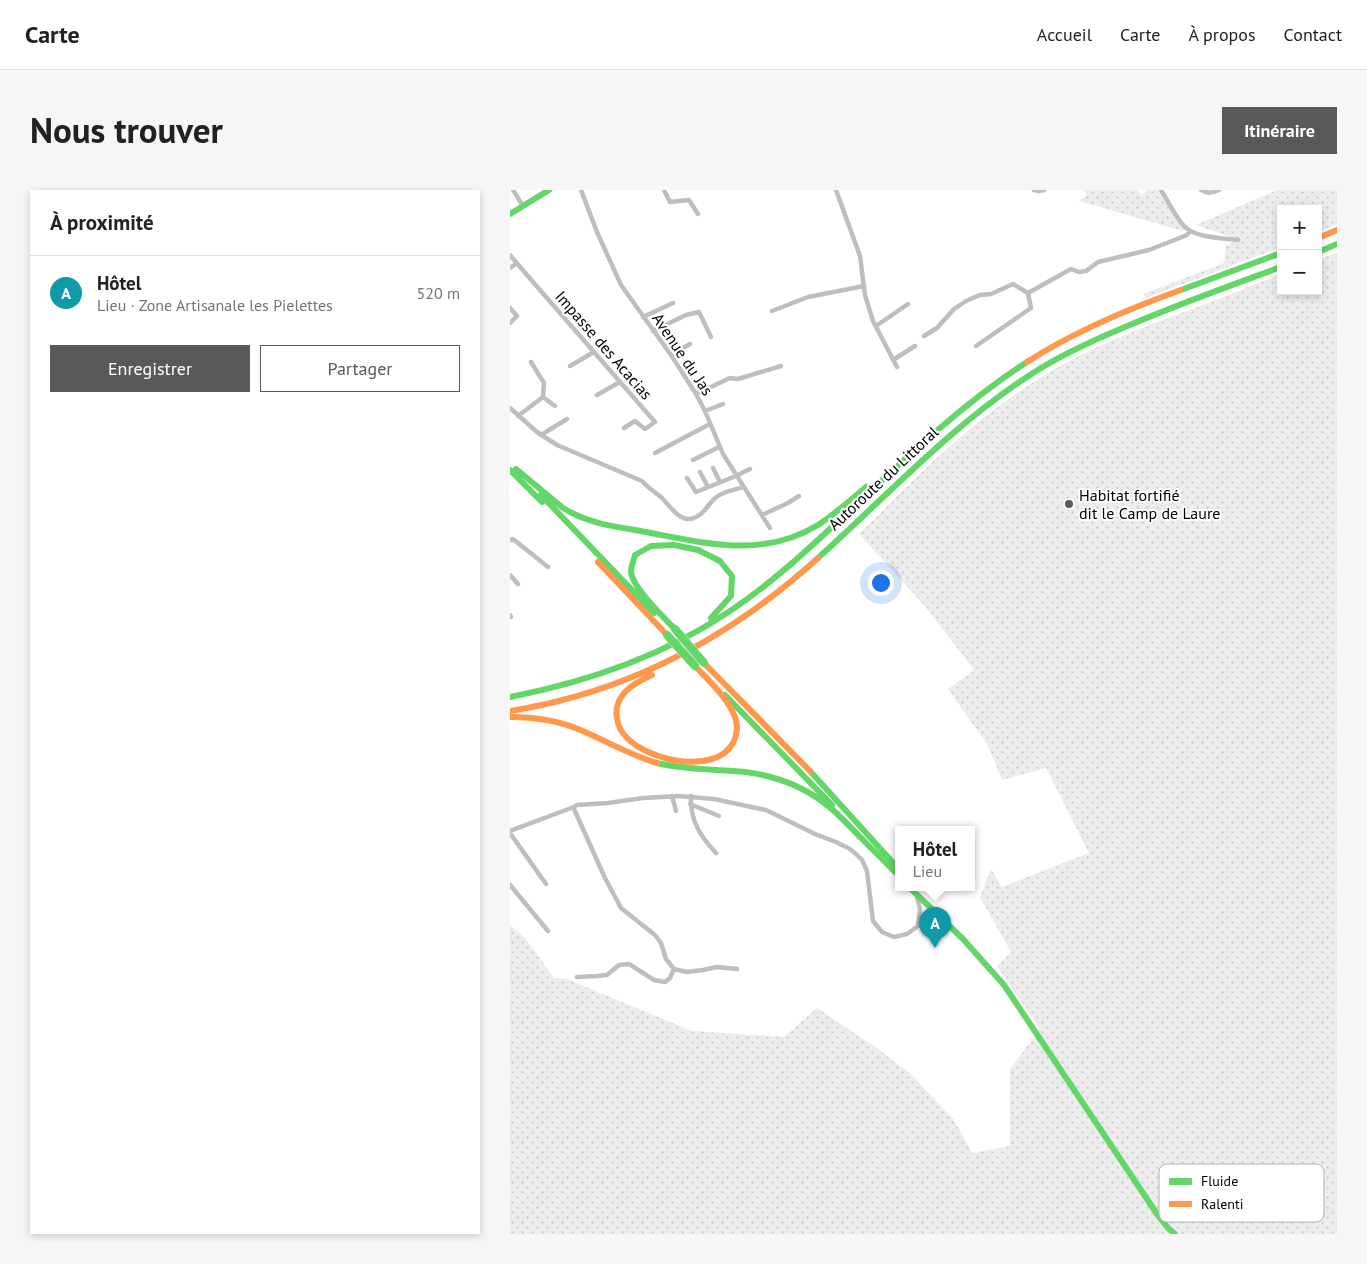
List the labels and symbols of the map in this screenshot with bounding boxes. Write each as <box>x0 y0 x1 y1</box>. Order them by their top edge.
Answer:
street label: Impasse des Acacias <box>551 286 657 404</box>
street label: Avenue du Jas <box>648 309 718 399</box>
street label: Autoroute du Littoral <box>824 422 943 534</box>
place label: Habitat fortifié dit le Camp de Laure <box>1079 485 1220 523</box>
marker: Habitat fortifié dit le Camp de Laure <box>1063 498 1075 510</box>
your location <box>868 570 894 596</box>
pin: A <box>919 907 951 948</box>
legend <box>1159 1164 1324 1222</box>
text: Fluide <box>1201 1172 1238 1190</box>
text: Ralenti <box>1201 1195 1244 1213</box>

